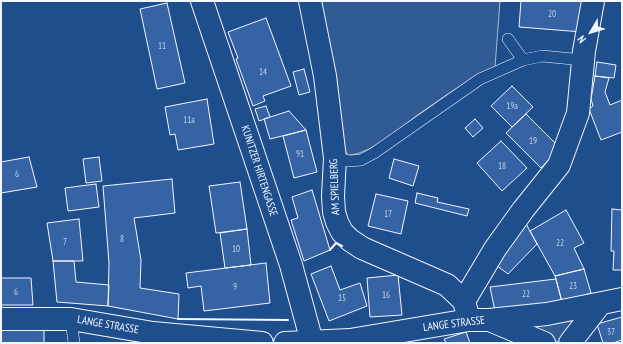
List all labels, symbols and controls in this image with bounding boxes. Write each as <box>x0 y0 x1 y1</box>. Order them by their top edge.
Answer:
house number: 20 <box>548 9 556 19</box>
north arrow <box>571 12 611 52</box>
text: N <box>574 33 589 46</box>
house number: 11 <box>158 41 166 51</box>
house number: 14 <box>259 67 267 77</box>
house number: 19a <box>506 101 518 111</box>
house number: 11a <box>183 115 195 125</box>
street label: KUNITZER HIRTENGASSE <box>238 124 280 218</box>
house number: 19 <box>529 136 537 146</box>
house number: 91 <box>296 149 304 159</box>
street label: AM SPIELBERG <box>327 159 343 215</box>
house number: 18 <box>498 161 506 171</box>
house number: 6 <box>15 169 19 179</box>
house number: 17 <box>384 209 392 219</box>
house number: 8 <box>120 234 124 244</box>
house number: 7 <box>63 237 67 247</box>
house number: 22 <box>556 238 564 248</box>
house number: 10 <box>232 244 240 254</box>
house number: 23 <box>569 281 577 291</box>
house number: 9 <box>233 282 237 292</box>
house number: 6 <box>14 287 18 297</box>
house number: 22 <box>522 289 530 299</box>
house number: 16 <box>382 290 390 300</box>
house number: 15 <box>338 293 346 303</box>
street label: LANGE STRASSE <box>76 313 140 337</box>
street label: LANGE STRASSE <box>422 314 486 334</box>
house number: 37 <box>607 327 615 337</box>

